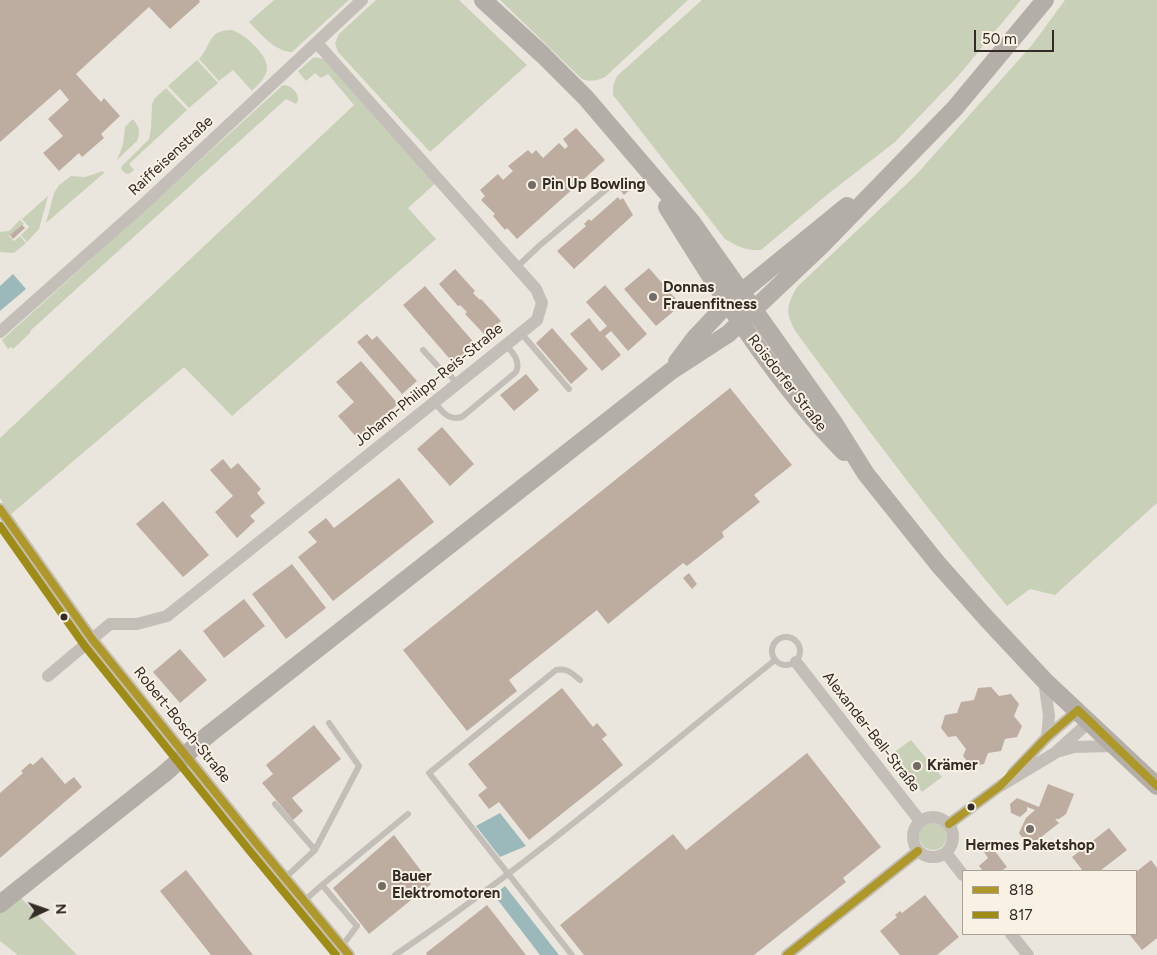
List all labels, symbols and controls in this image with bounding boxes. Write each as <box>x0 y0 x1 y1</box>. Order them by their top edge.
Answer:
scale bar <box>977 20 1057 52</box>
text: 50 m <box>982 30 1017 48</box>
street label: Raiffeisenstraße <box>125 112 217 200</box>
place label: Pin Up Bowling <box>542 176 645 194</box>
marker: Pin Up Bowling <box>526 179 538 191</box>
place label: Donnas Frauenfitness <box>663 279 757 314</box>
marker: Donnas Frauenfitness <box>647 291 659 303</box>
street label: Johann-Philipp-Reis-Straße <box>351 320 507 450</box>
street label: Roisdorfer Straße <box>744 331 830 435</box>
unlabelled marker <box>59 612 69 622</box>
street label: Robert-Bosch-Straße <box>130 663 234 787</box>
street label: Alexander-Bell-Straße <box>819 668 923 796</box>
place label: Krämer <box>927 757 978 775</box>
marker: Krämer <box>911 760 923 772</box>
unlabelled marker <box>966 802 976 812</box>
marker: Hermes Paketshop <box>1024 823 1036 835</box>
place label: Hermes Paketshop <box>965 837 1095 855</box>
place label: Bauer Elektromotoren <box>392 868 500 903</box>
legend <box>962 870 1137 935</box>
marker: Bauer Elektromotoren <box>376 880 388 892</box>
text: 818 <box>1009 881 1034 899</box>
north arrow <box>20 885 70 935</box>
text: N <box>52 903 69 915</box>
text: 817 <box>1009 906 1032 924</box>

